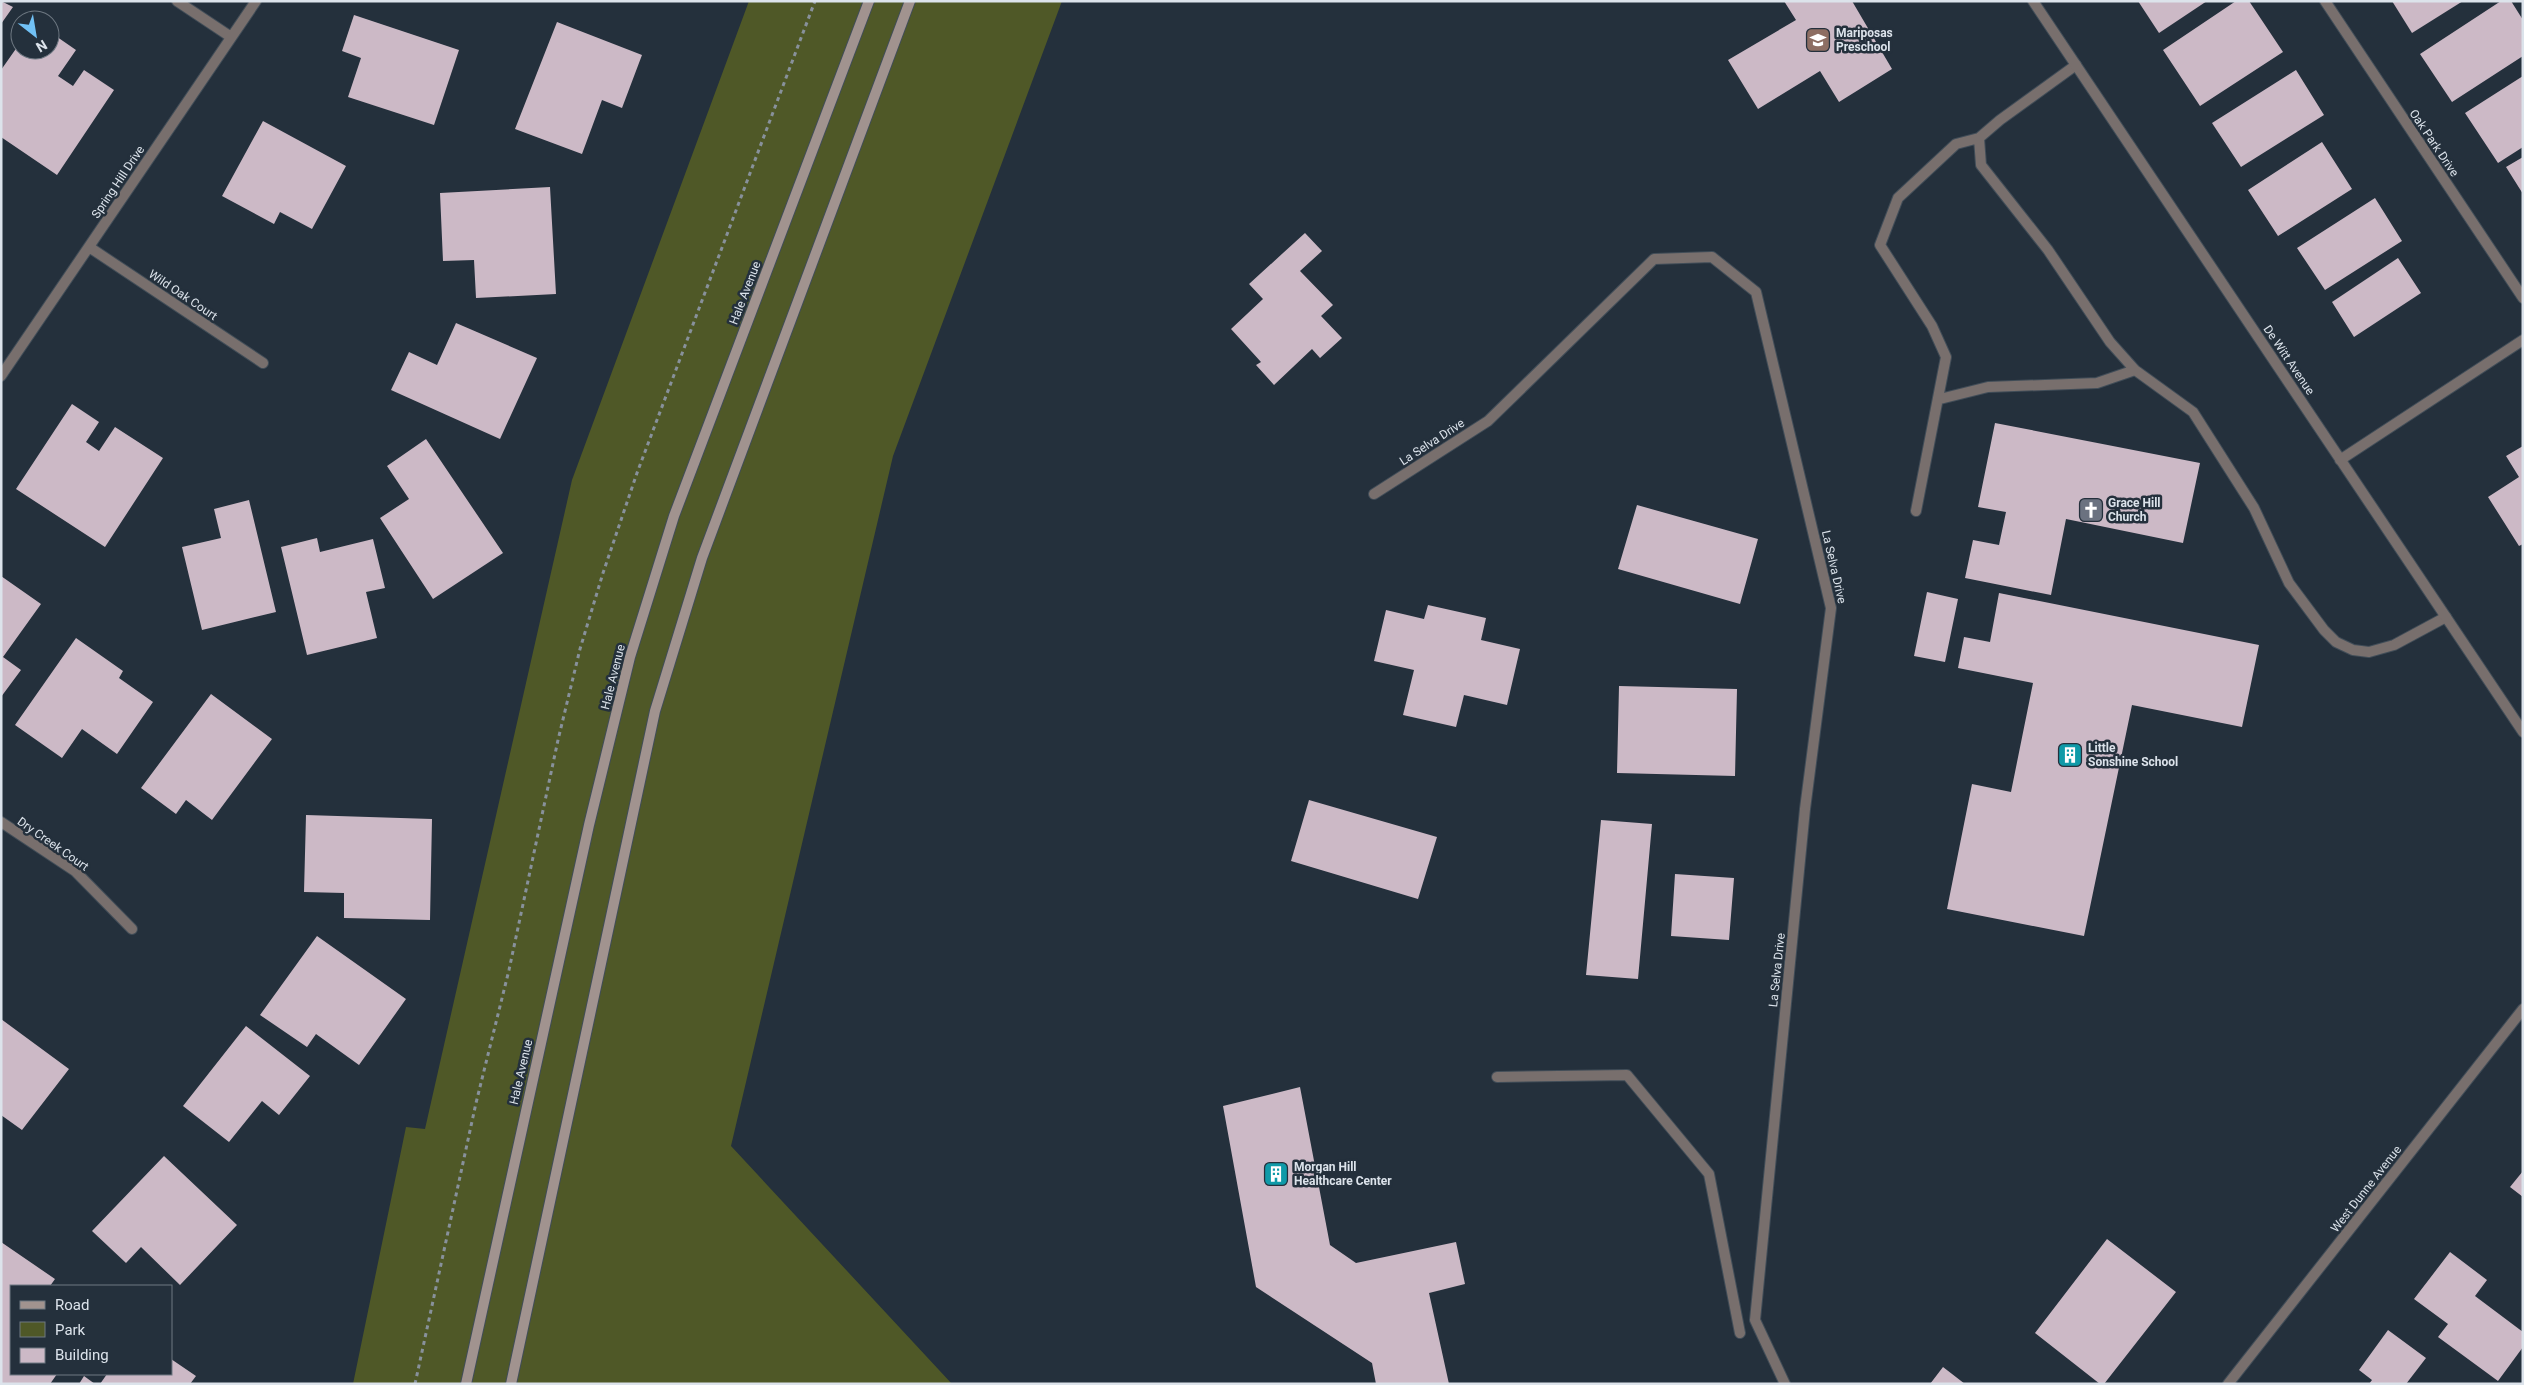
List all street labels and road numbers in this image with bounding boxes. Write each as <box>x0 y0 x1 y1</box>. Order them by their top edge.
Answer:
street label: Oak Park Drive <box>2406 107 2462 179</box>
street label: Spring Hill Drive <box>89 143 147 221</box>
street label: Hale Avenue <box>727 259 763 327</box>
street label: Wild Oak Court <box>146 267 220 323</box>
street label: De Witt Avenue <box>2261 323 2317 397</box>
street label: La Selva Drive <box>1397 416 1467 468</box>
street label: La Selva Drive <box>1819 529 1849 605</box>
street label: Hale Avenue <box>598 643 628 711</box>
street label: Dry Creek Court <box>15 814 91 874</box>
street label: La Selva Drive <box>1766 932 1788 1008</box>
street label: Hale Avenue <box>507 1038 535 1106</box>
street label: West Dunne Avenue <box>2328 1143 2404 1235</box>

